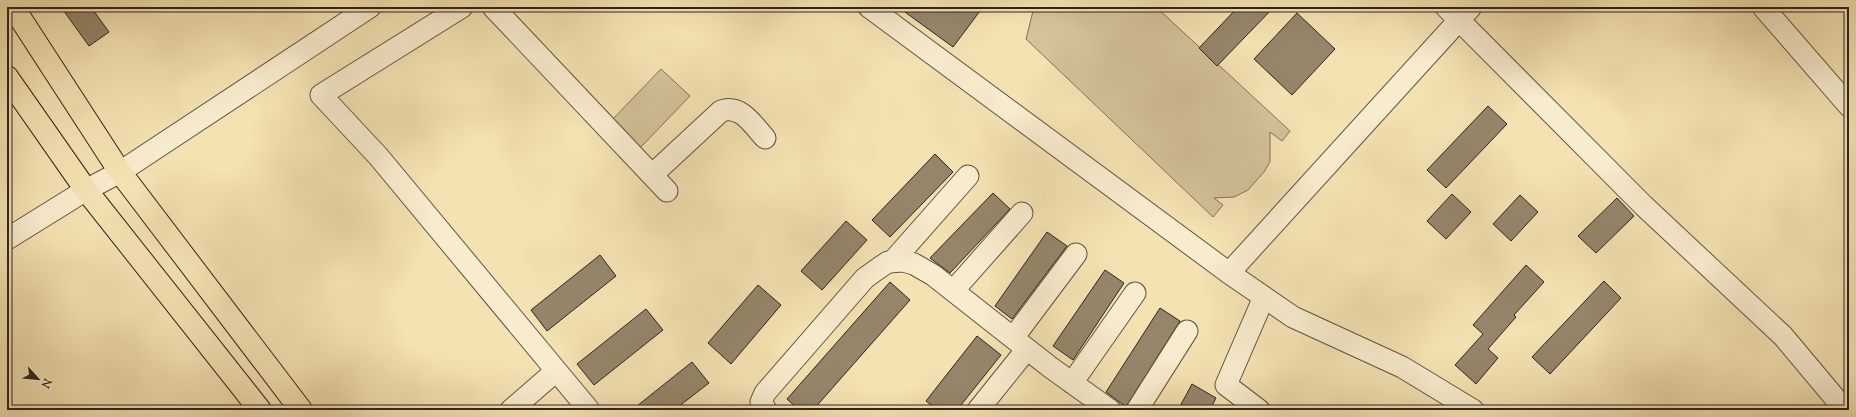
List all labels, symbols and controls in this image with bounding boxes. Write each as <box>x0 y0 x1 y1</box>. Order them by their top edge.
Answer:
north arrow <box>18 359 58 399</box>
text: N <box>37 375 56 391</box>

